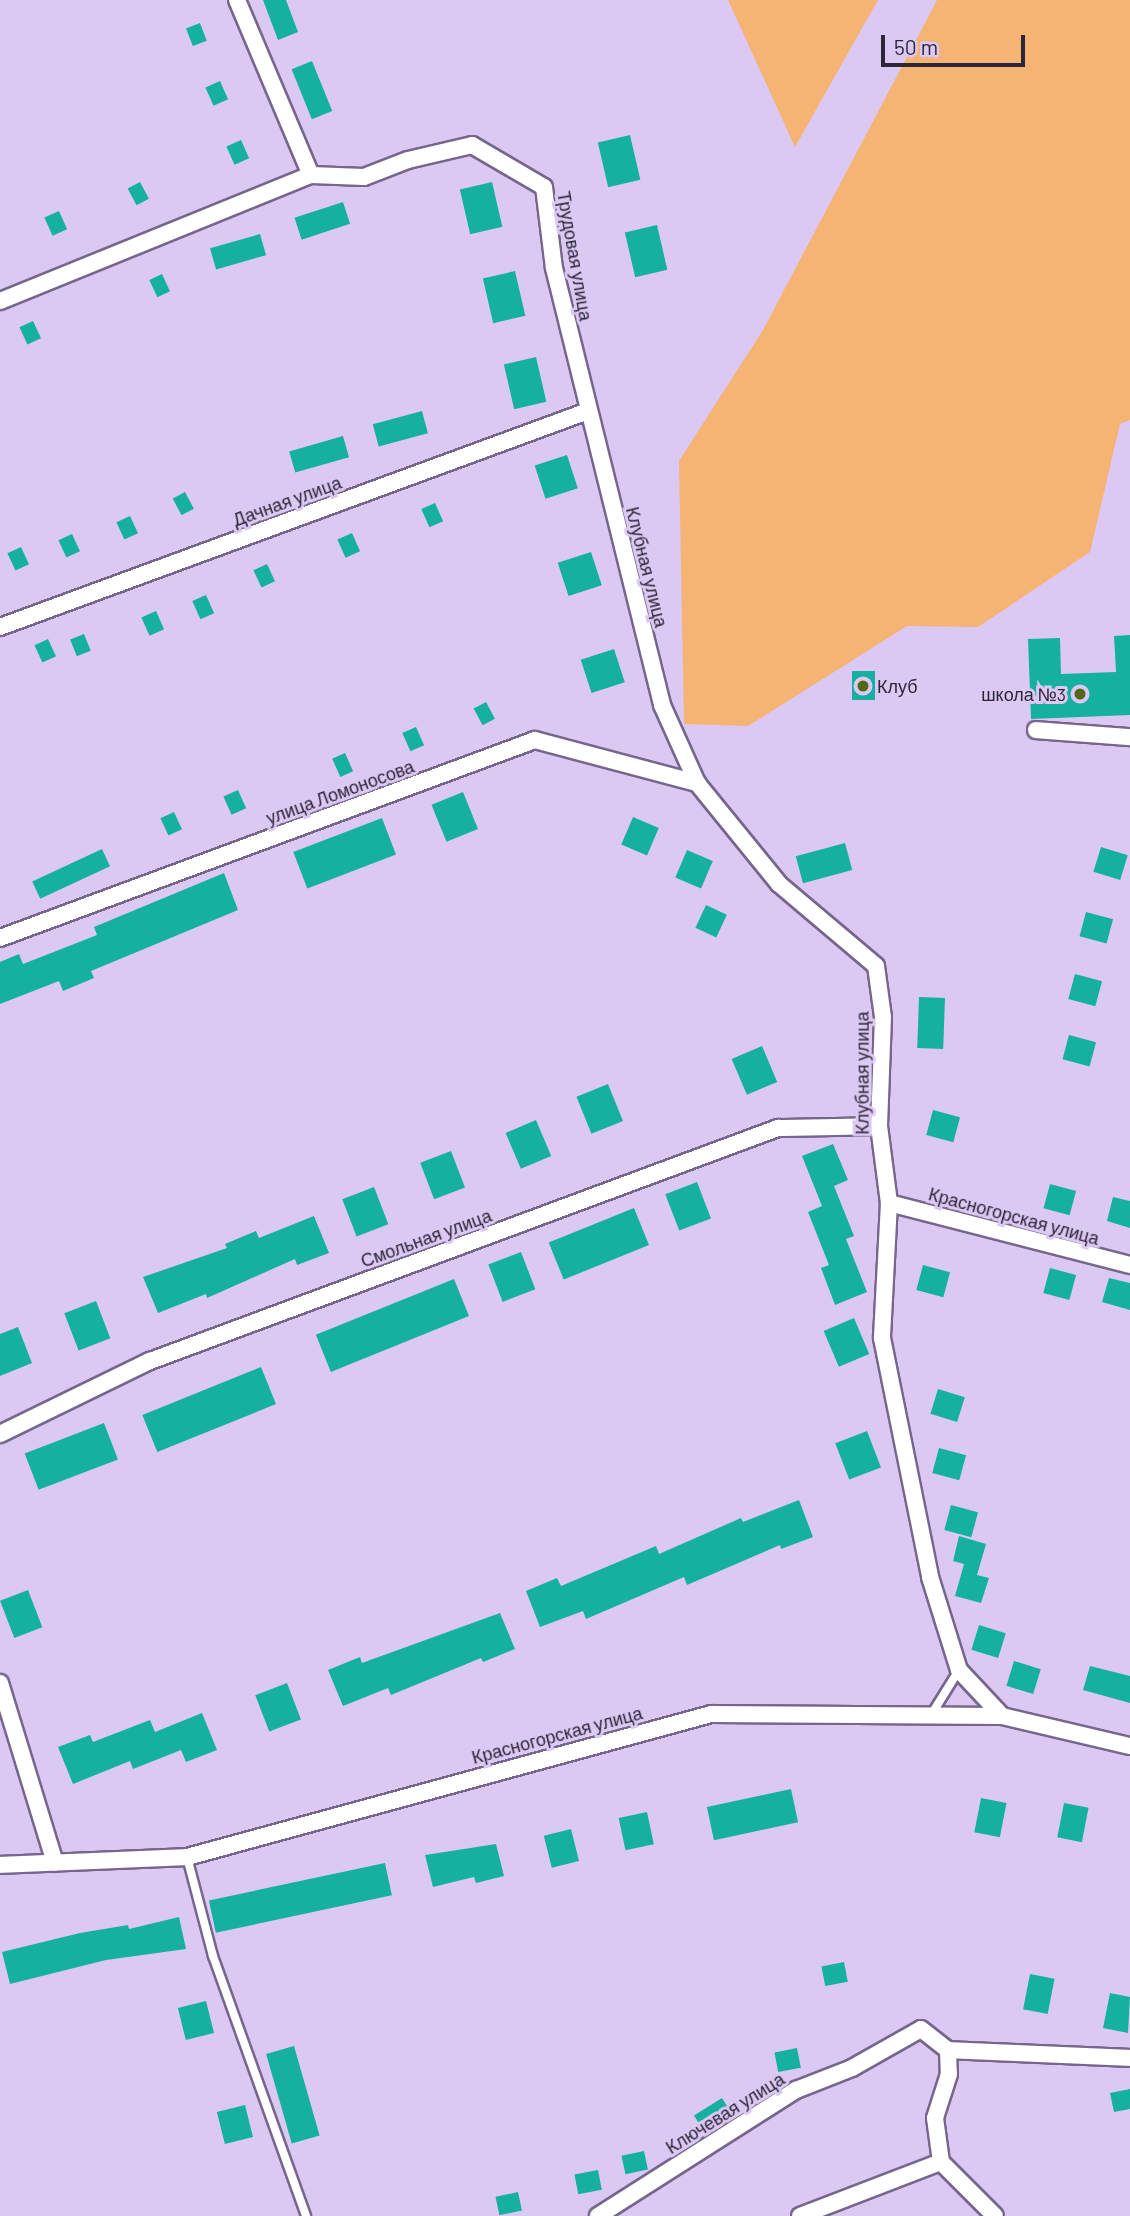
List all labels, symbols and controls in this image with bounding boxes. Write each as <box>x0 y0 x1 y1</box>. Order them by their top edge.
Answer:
scale bar <box>885 21 1028 65</box>
text: 50 m <box>894 34 938 59</box>
street label: Трудовая улица <box>553 190 597 322</box>
street label: Дачная улица <box>230 471 344 531</box>
street label: Клубная улица <box>622 505 672 629</box>
place label: Клуб <box>877 675 918 697</box>
marker: Клуб <box>855 678 871 694</box>
place label: школа №3 <box>981 683 1066 705</box>
marker: школа №3 <box>1072 686 1088 702</box>
street label: улица Ломоносова <box>263 755 417 829</box>
street label: Клубная улица <box>851 1011 873 1135</box>
street label: Красногорская улица <box>926 1183 1102 1249</box>
street label: Смольная улица <box>358 1204 494 1272</box>
street label: Красногорская улица <box>469 1702 645 1768</box>
street label: Ключевая улица <box>662 2068 788 2158</box>

